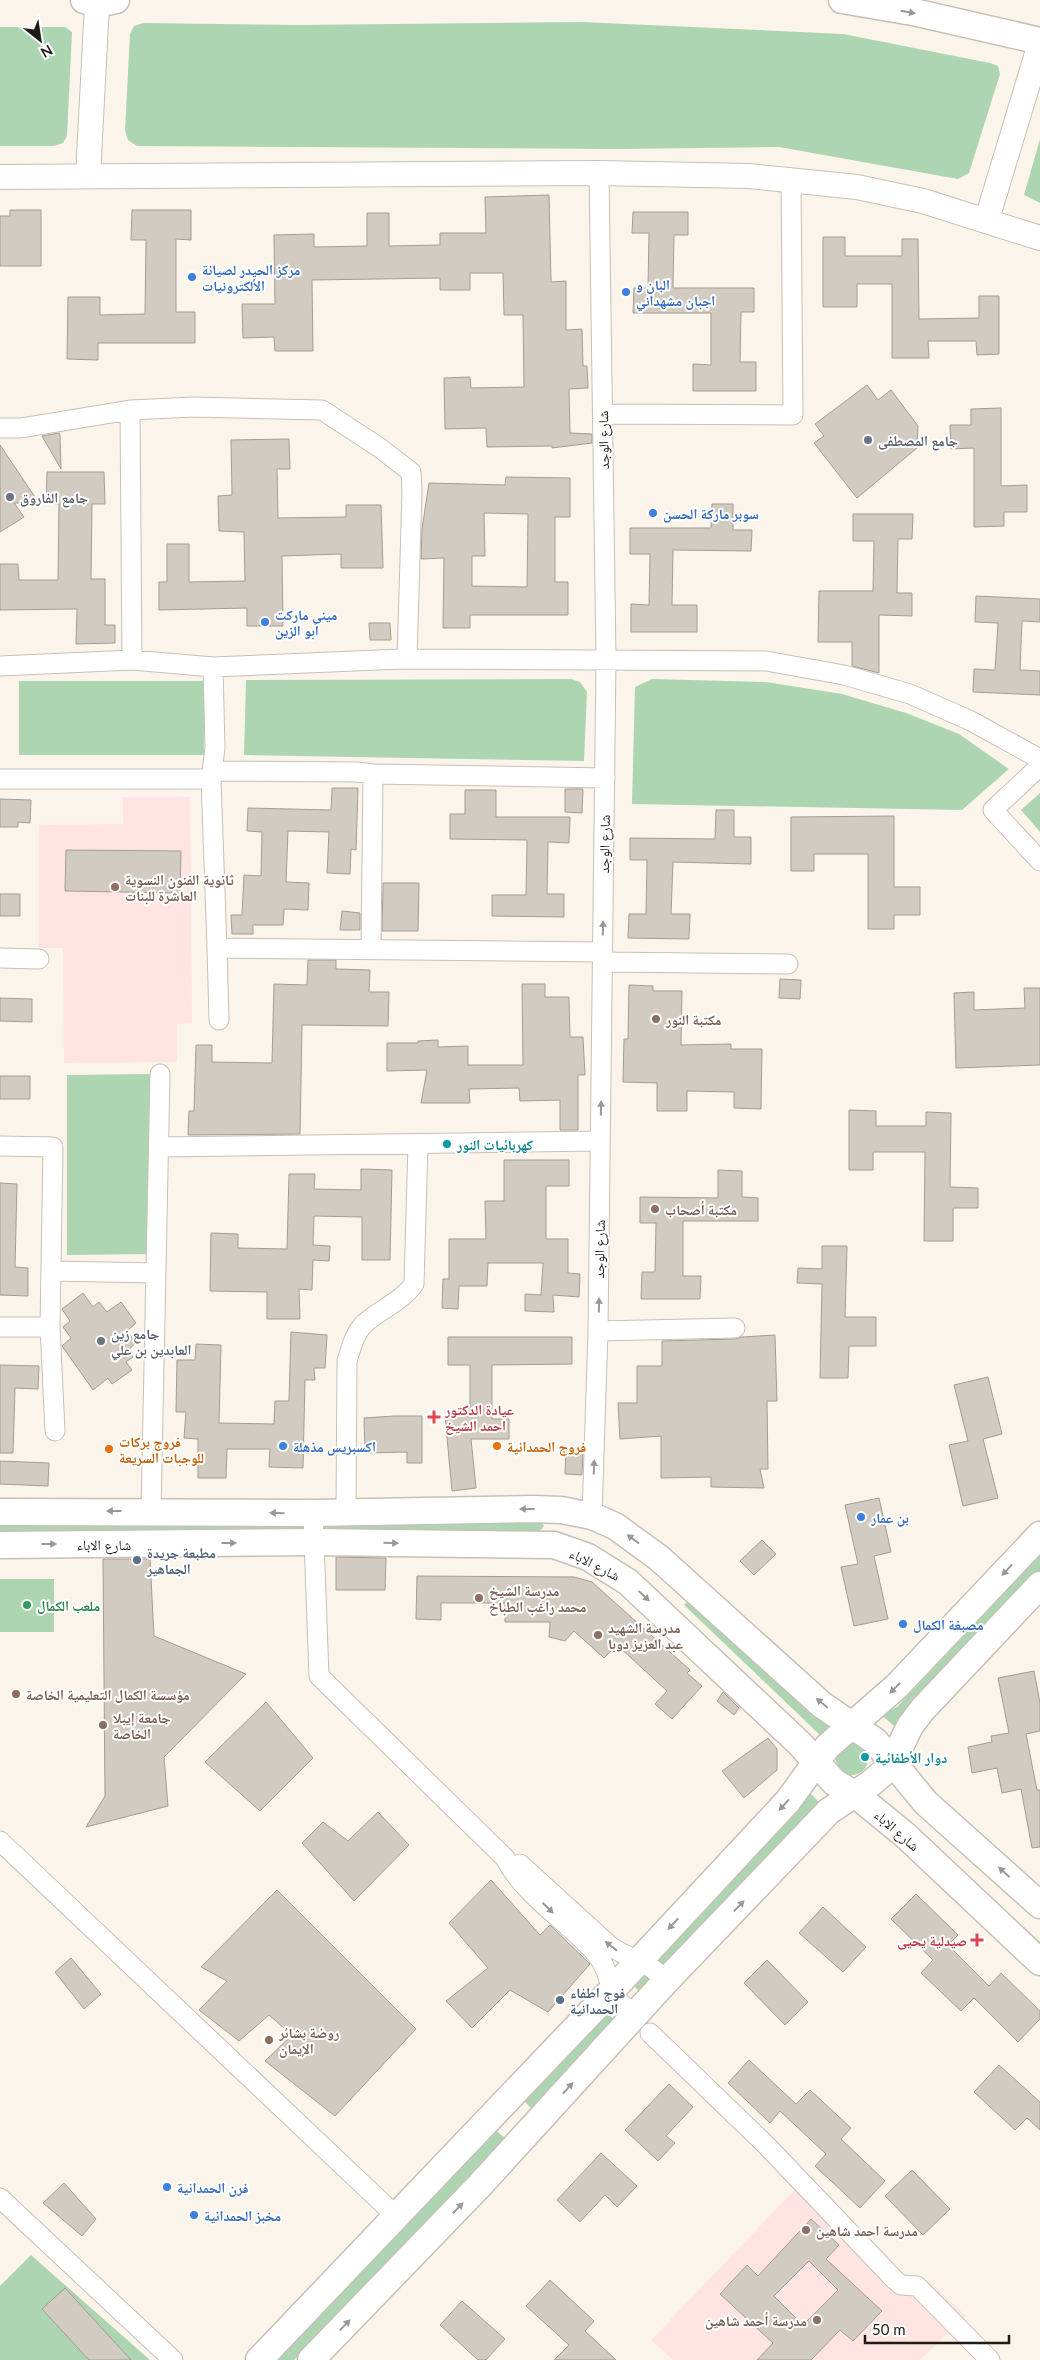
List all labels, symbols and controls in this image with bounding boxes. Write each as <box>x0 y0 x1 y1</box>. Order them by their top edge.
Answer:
one-way arrow <box>900 8 916 16</box>
north arrow <box>15 15 65 65</box>
text: N <box>38 42 56 62</box>
place label: مركز الحيدر لصيانة الألكترونيات <box>202 261 300 294</box>
marker: مركز الحيدر لصيانة الألكترونيات <box>186 271 198 283</box>
place label: البان و اجبان مشهداني <box>636 276 715 312</box>
marker: البان و اجبان مشهداني <box>620 286 632 298</box>
street label: شارع الوجد <box>594 411 614 469</box>
place label: جامع المصطفى <box>878 432 958 451</box>
marker: جامع المصطفى <box>862 434 874 446</box>
place label: جامع الفاروق <box>20 489 88 508</box>
marker: جامع الفاروق <box>4 491 16 503</box>
place label: سوبر ماركة الحسن <box>663 505 759 523</box>
marker: سوبر ماركة الحسن <box>647 507 659 519</box>
place label: ميني ماركت ابو الزين <box>275 606 337 640</box>
marker: ميني ماركت ابو الزين <box>259 616 271 628</box>
street label: شارع الوجد <box>595 815 615 873</box>
place label: ثانوية الفنون النسوية العاشرة للبنات <box>125 871 234 904</box>
marker: ثانوية الفنون النسوية العاشرة للبنات <box>109 881 121 893</box>
one-way arrow <box>599 919 607 935</box>
place label: مكتبة النور <box>665 1011 721 1028</box>
marker: مكتبة النور <box>650 1013 662 1025</box>
one-way arrow <box>597 1099 605 1115</box>
place label: كهربائيات النور <box>456 1136 533 1154</box>
marker: كهربائيات النور <box>441 1138 453 1150</box>
place label: مكتبة أصحاب <box>665 1201 737 1218</box>
marker: مكتبة أصحاب <box>649 1203 661 1215</box>
street label: شارع الوجد <box>590 1220 610 1278</box>
one-way arrow <box>595 1297 603 1313</box>
place label: جامع زين العابدين بن علي <box>111 1325 192 1361</box>
marker: جامع زين العابدين بن علي <box>95 1335 107 1347</box>
place label: عيادة الدكتور احمد الشيخ <box>444 1401 514 1435</box>
marker: عيادة الدكتور احمد الشيخ <box>427 1410 441 1424</box>
place label: فروج بركات للوجبات السريعة <box>119 1433 204 1466</box>
place label: اكسبريس مذهلة <box>293 1438 376 1456</box>
place label: فروج الحمدانية <box>507 1438 586 1456</box>
marker: اكسبريس مذهلة <box>277 1440 289 1452</box>
marker: فروج الحمدانية <box>491 1440 503 1452</box>
marker: فروج بركات للوجبات السريعة <box>103 1443 115 1455</box>
one-way arrow <box>590 1459 598 1475</box>
one-way arrow <box>518 1505 534 1513</box>
one-way arrow <box>106 1507 122 1515</box>
one-way arrow <box>268 1508 284 1516</box>
place label: بن عمار <box>870 1509 909 1527</box>
marker: بن عمار <box>855 1511 867 1523</box>
one-way arrow <box>627 1534 640 1545</box>
street label: شارع الاباء <box>77 1536 131 1555</box>
one-way arrow <box>221 1539 237 1547</box>
one-way arrow <box>383 1539 399 1547</box>
one-way arrow <box>41 1540 57 1548</box>
place label: مطبعة جريدة الجماهير <box>146 1544 216 1577</box>
street label: شارع الاباء <box>566 1544 623 1586</box>
marker: مطبعة جريدة الجماهير <box>131 1554 143 1566</box>
one-way arrow <box>1001 1564 1013 1576</box>
place label: مدرسة الشيخ محمد راغب الطباخ <box>489 1582 586 1616</box>
one-way arrow <box>638 1590 650 1602</box>
marker: مدرسة الشيخ محمد راغب الطباخ <box>473 1592 485 1604</box>
place label: ملعب الكمال <box>37 1597 100 1614</box>
marker: ملعب الكمال <box>21 1599 33 1611</box>
place label: مصبغة الكمال <box>913 1616 984 1633</box>
marker: مصبغة الكمال <box>897 1618 909 1630</box>
place label: مدرسة الشهيد عبد العزيز دوبا <box>608 1619 683 1652</box>
marker: مدرسة الشهيد عبد العزيز دوبا <box>592 1629 604 1641</box>
one-way arrow <box>889 1682 901 1694</box>
place label: مؤسسة الكمال التعليمية الخاصة <box>26 1686 190 1703</box>
marker: مؤسسة الكمال التعليمية الخاصة <box>10 1688 22 1700</box>
one-way arrow <box>815 1698 828 1709</box>
place label: جامعة إيبلا الخاصة <box>113 1709 171 1742</box>
marker: جامعة إيبلا الخاصة <box>97 1719 109 1731</box>
place label: دوار الأطفائية <box>875 1749 947 1766</box>
marker: دوار الأطفائية <box>859 1751 871 1763</box>
one-way arrow <box>778 1799 790 1811</box>
street label: شارع الاباء <box>870 1806 923 1856</box>
one-way arrow <box>998 1866 1010 1878</box>
one-way arrow <box>733 1900 745 1912</box>
one-way arrow <box>542 1902 554 1914</box>
one-way arrow <box>667 1917 679 1929</box>
place label: صيدلية يحيى <box>897 1932 967 1950</box>
marker: صيدلية يحيى <box>971 1934 983 1946</box>
one-way arrow <box>604 1941 618 1951</box>
place label: فوج اطفاء الحمدانية <box>570 1984 625 2017</box>
marker: فوج اطفاء الحمدانية <box>554 1994 566 2006</box>
place label: روضة بشائر الإيمان <box>278 2024 339 2058</box>
marker: روضة بشائر الإيمان <box>263 2034 275 2046</box>
one-way arrow <box>562 2083 574 2095</box>
place label: فرن الحمدانية <box>177 2179 249 2197</box>
marker: فرن الحمدانية <box>161 2181 173 2193</box>
one-way arrow <box>452 2202 464 2214</box>
place label: مخبز الحمدانية <box>204 2207 281 2224</box>
marker: مخبز الحمدانية <box>188 2209 200 2221</box>
place label: مدرسة احمد شاهين <box>816 2222 918 2240</box>
marker: مدرسة احمد شاهين <box>800 2224 812 2236</box>
place label: مدرسة أحمد شاهين <box>705 2312 807 2330</box>
scale bar <box>865 2312 1009 2344</box>
marker: مدرسة أحمد شاهين <box>811 2314 823 2326</box>
one-way arrow <box>339 2319 351 2331</box>
text: 50 m <box>872 2320 906 2338</box>

